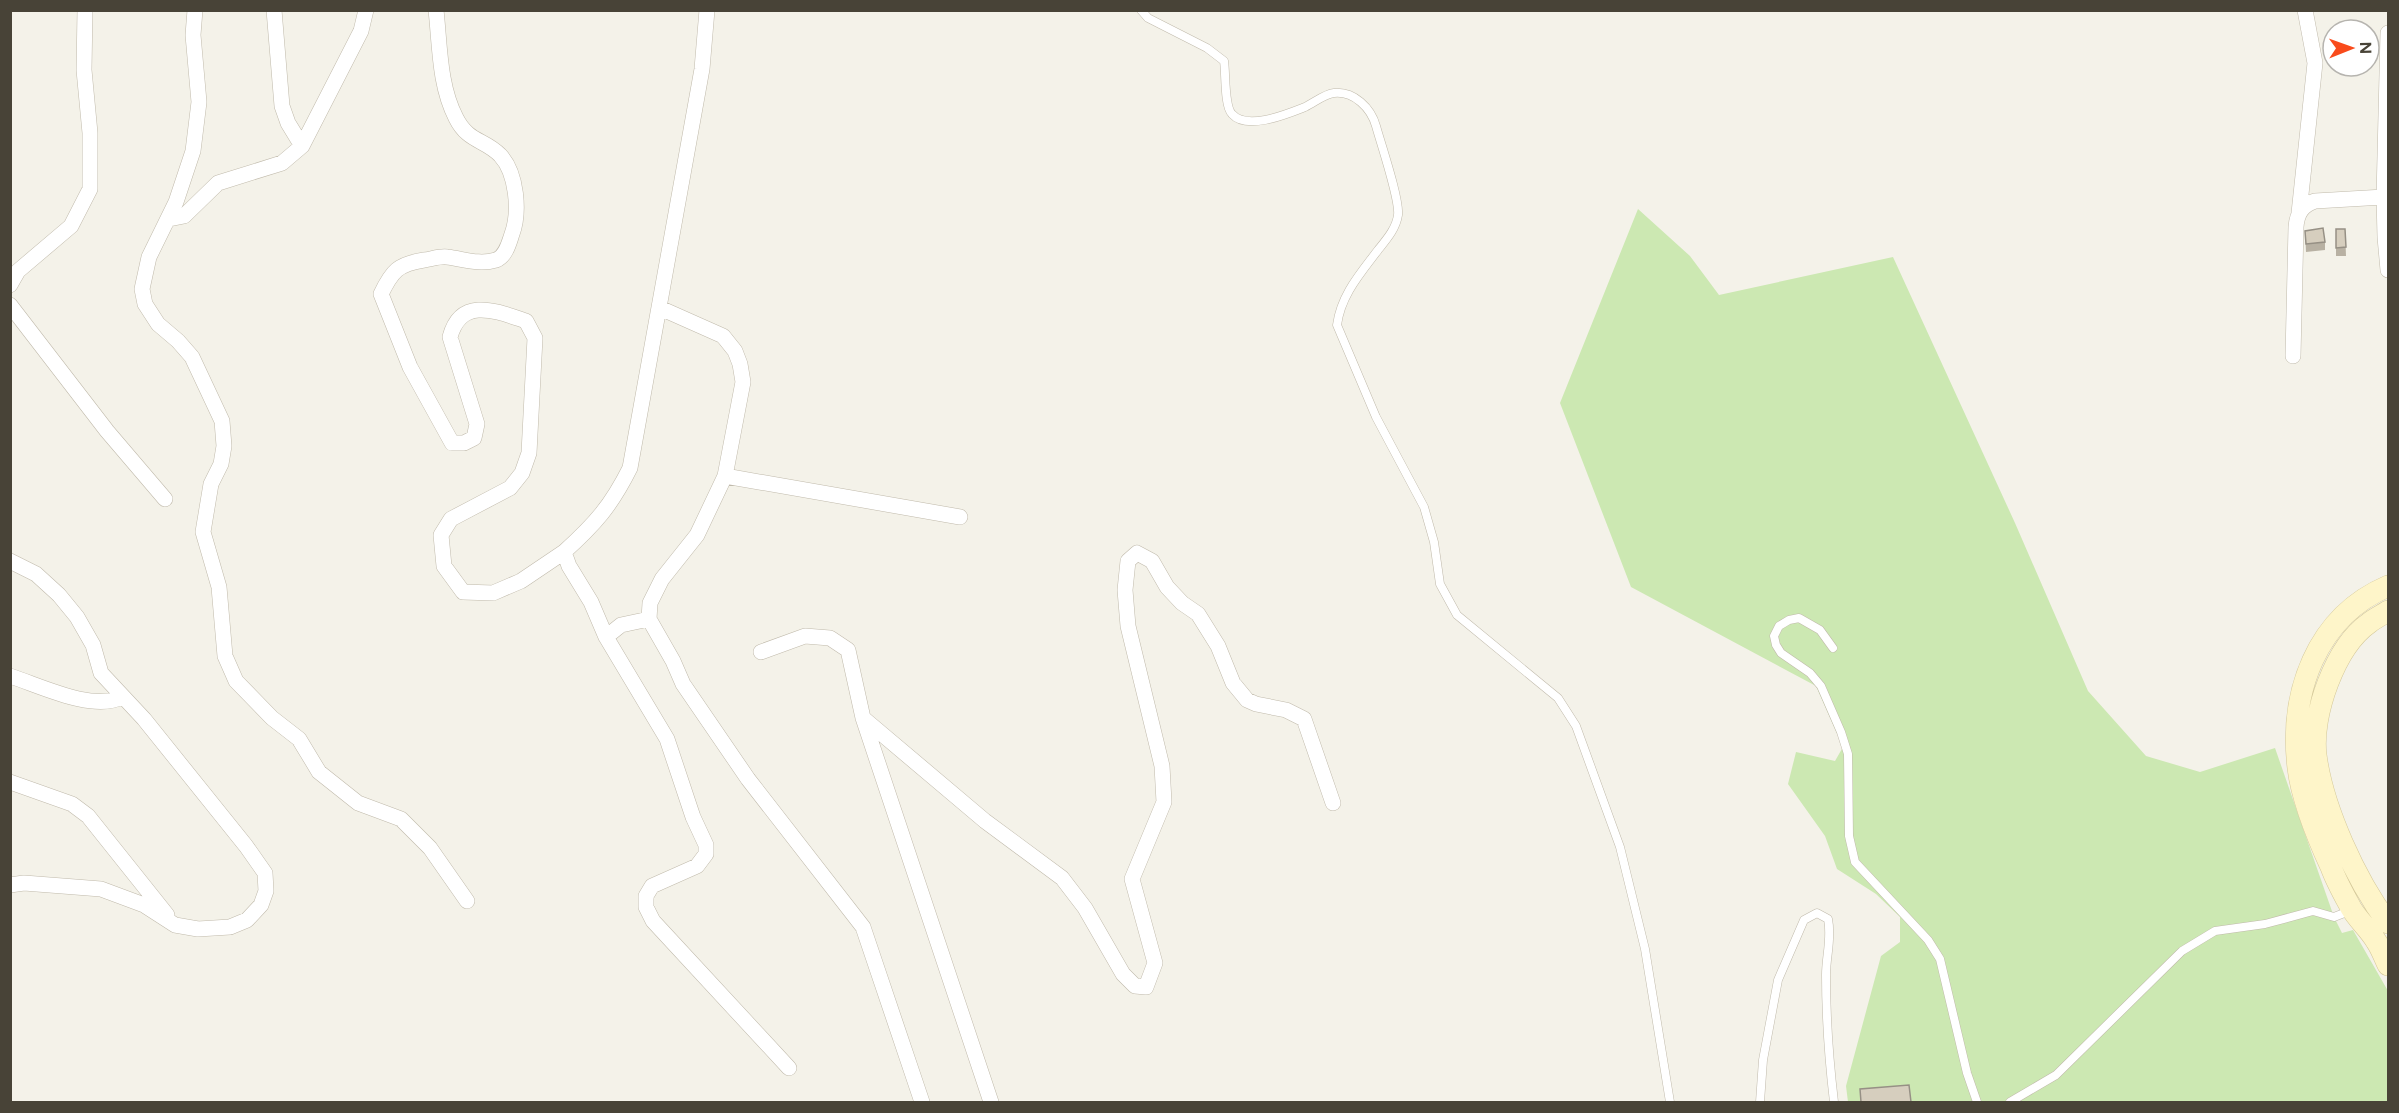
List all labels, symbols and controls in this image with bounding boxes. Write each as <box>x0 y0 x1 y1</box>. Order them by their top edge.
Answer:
north arrow <box>2321 18 2381 78</box>
text: N <box>2356 41 2375 54</box>

